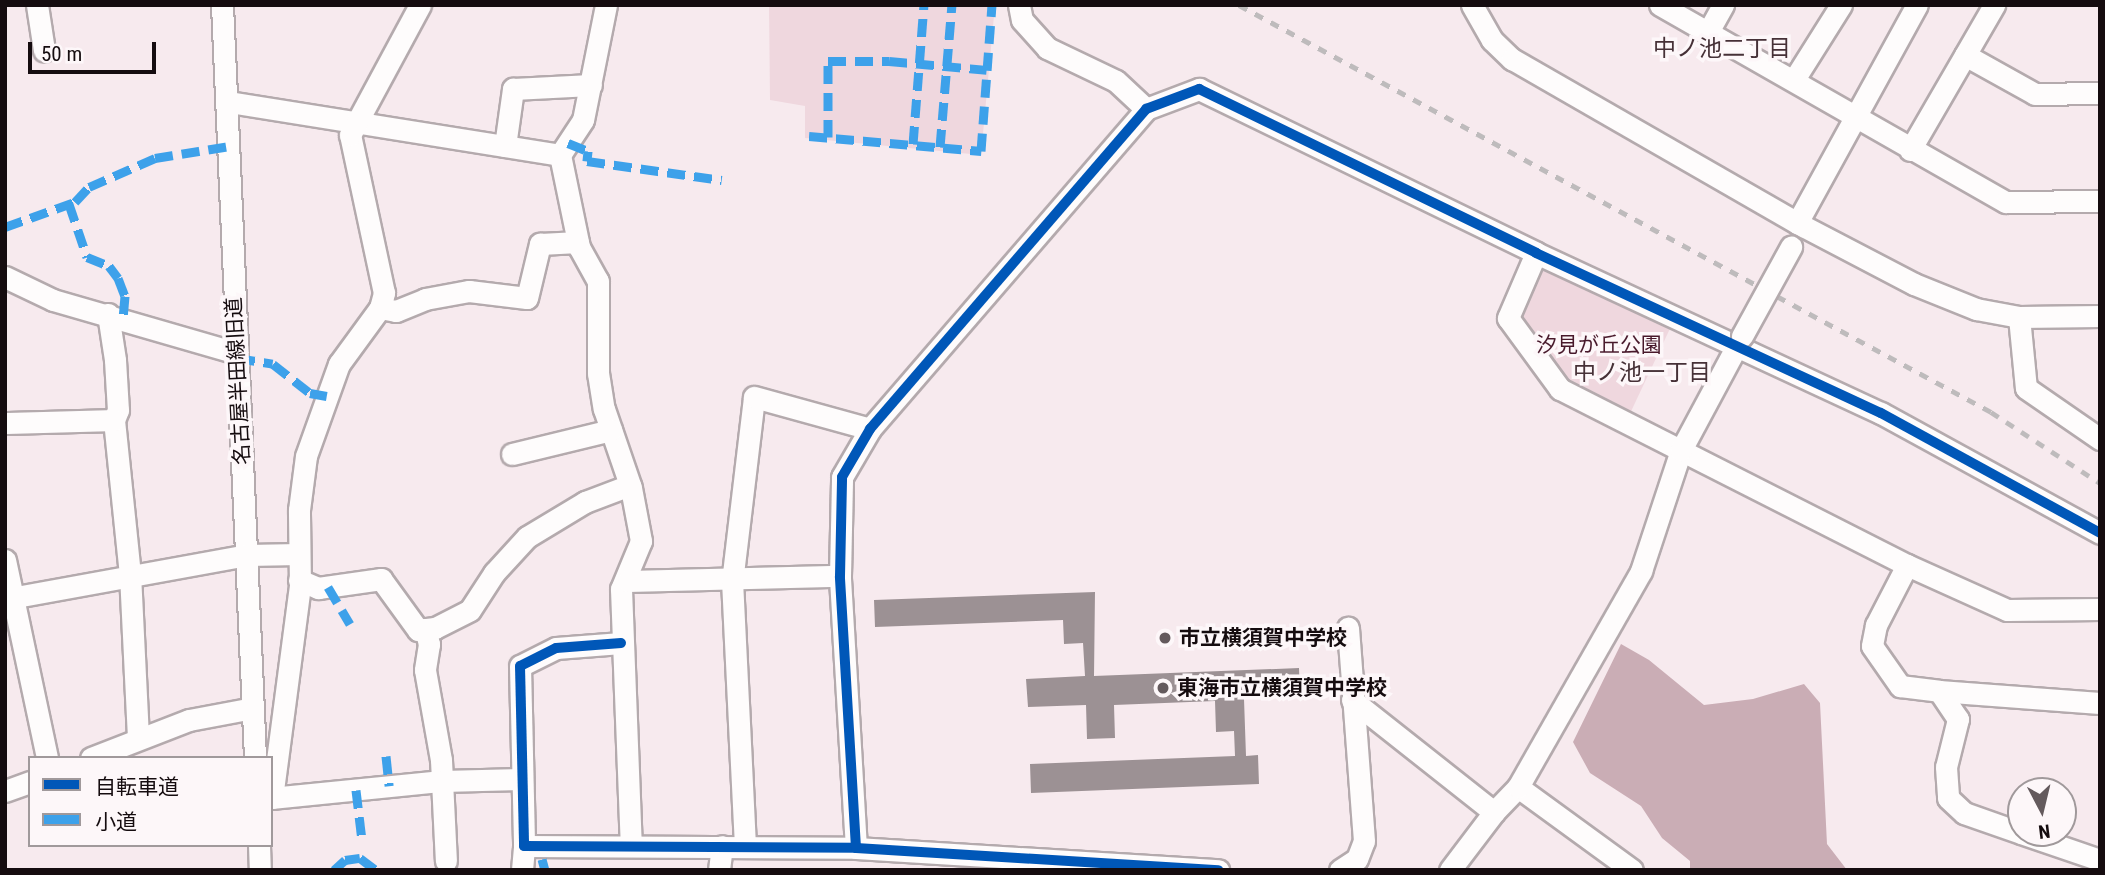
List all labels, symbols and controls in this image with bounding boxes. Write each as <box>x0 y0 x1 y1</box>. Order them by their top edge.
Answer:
scale bar <box>32 28 159 72</box>
district label: 中ノ池二丁目 <box>1653 35 1791 63</box>
text: 50 m <box>41 42 82 66</box>
street label: 名古屋半田線旧道 <box>221 296 255 466</box>
park label: 汐見が丘公園 <box>1536 332 1662 358</box>
district label: 中ノ池一丁目 <box>1573 359 1711 387</box>
place label: 市立横須賀中学校 <box>1179 625 1347 651</box>
marker: 市立横須賀中学校 <box>1157 630 1173 646</box>
place label: 東海市立横須賀中学校 <box>1177 675 1387 701</box>
marker: 東海市立横須賀中学校 <box>1155 680 1171 696</box>
legend <box>28 756 273 847</box>
text: 自転車道 <box>95 775 179 799</box>
north arrow <box>2007 777 2077 847</box>
text: 小道 <box>95 810 137 834</box>
text: N <box>2037 819 2052 843</box>

